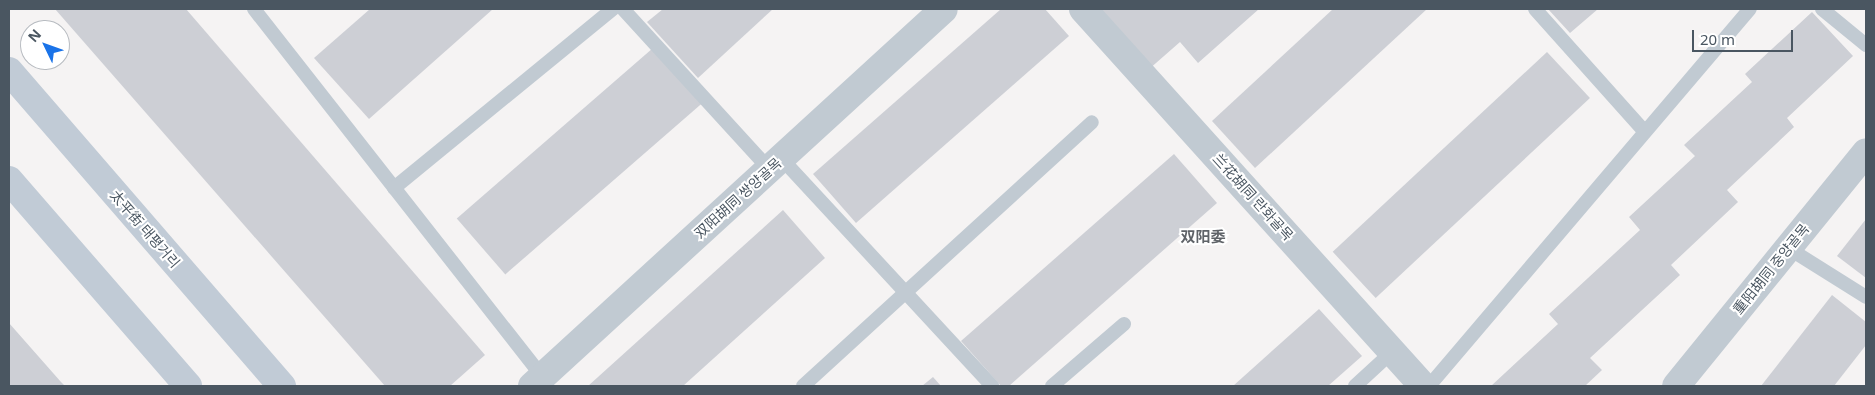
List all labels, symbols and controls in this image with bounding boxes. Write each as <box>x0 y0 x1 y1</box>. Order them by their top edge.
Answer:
north arrow <box>20 20 70 70</box>
scale bar <box>1695 20 1796 52</box>
text: N <box>23 25 45 46</box>
text: 20 m <box>1700 29 1735 49</box>
street label: 兰花胡同 란화골목 <box>1210 150 1296 244</box>
street label: 双阳胡同 쌍양골목 <box>691 155 785 241</box>
street label: 太平街 태평거리 <box>107 187 183 271</box>
street label: 重阳胡同 중양골목 <box>1729 221 1813 317</box>
district label: 双阳委 <box>1181 228 1225 246</box>

